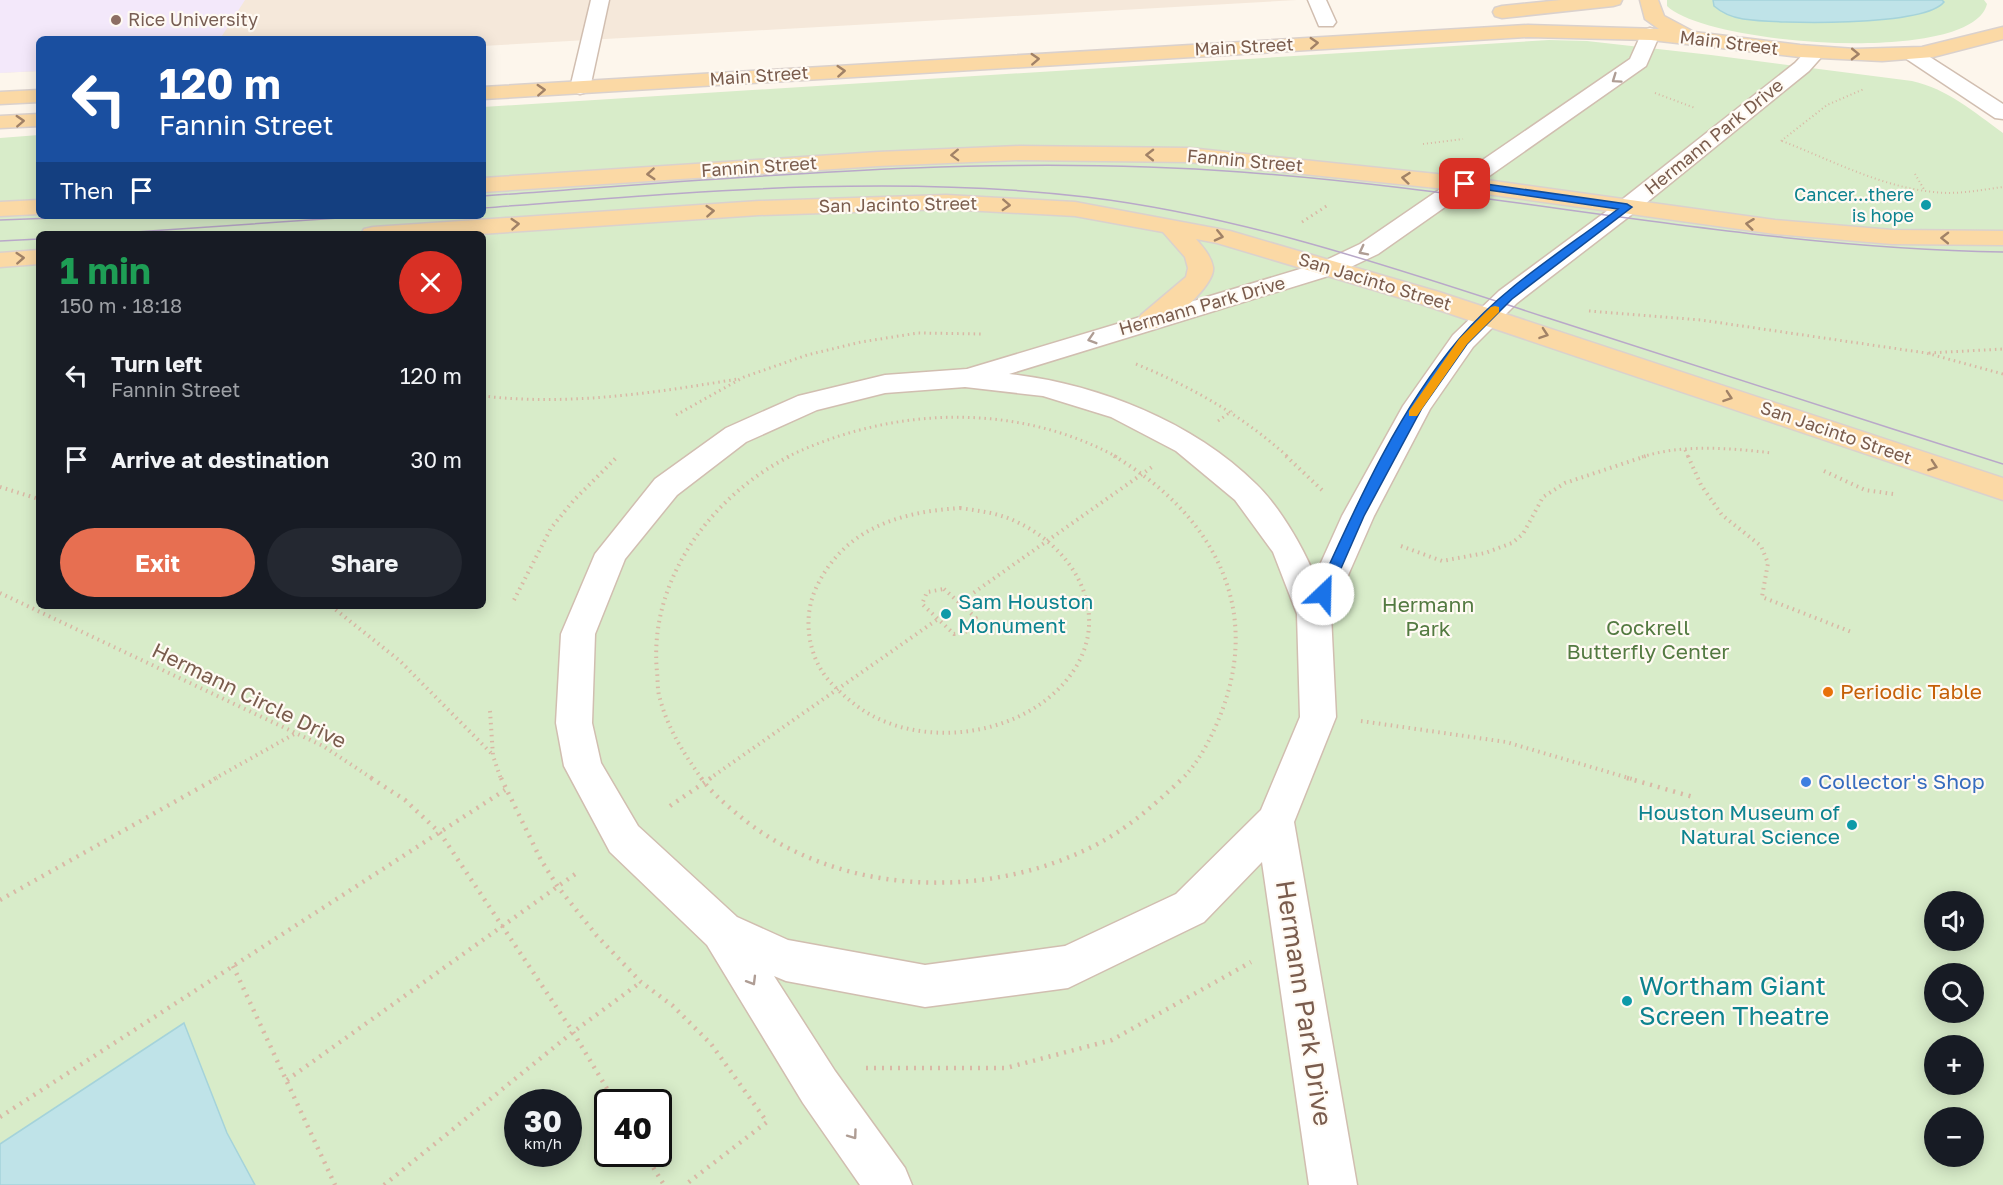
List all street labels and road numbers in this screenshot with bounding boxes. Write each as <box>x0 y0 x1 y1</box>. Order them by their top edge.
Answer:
street label: Main Street <box>1678 25 1780 59</box>
street label: Main Street <box>1194 32 1294 60</box>
street label: Main Street <box>709 61 809 89</box>
street label: Hermann Park Drive <box>1640 74 1787 199</box>
street label: Fannin Street <box>1186 144 1304 176</box>
street label: Fannin Street <box>700 151 818 181</box>
street label: San Jacinto Street <box>818 192 978 216</box>
street label: San Jacinto Street <box>1296 247 1454 315</box>
street label: Hermann Park Drive <box>1116 271 1287 339</box>
street label: San Jacinto Street <box>1758 396 1915 468</box>
street label: Hermann Circle Drive <box>148 637 351 754</box>
street label: Hermann Park Drive <box>1270 878 1339 1128</box>

